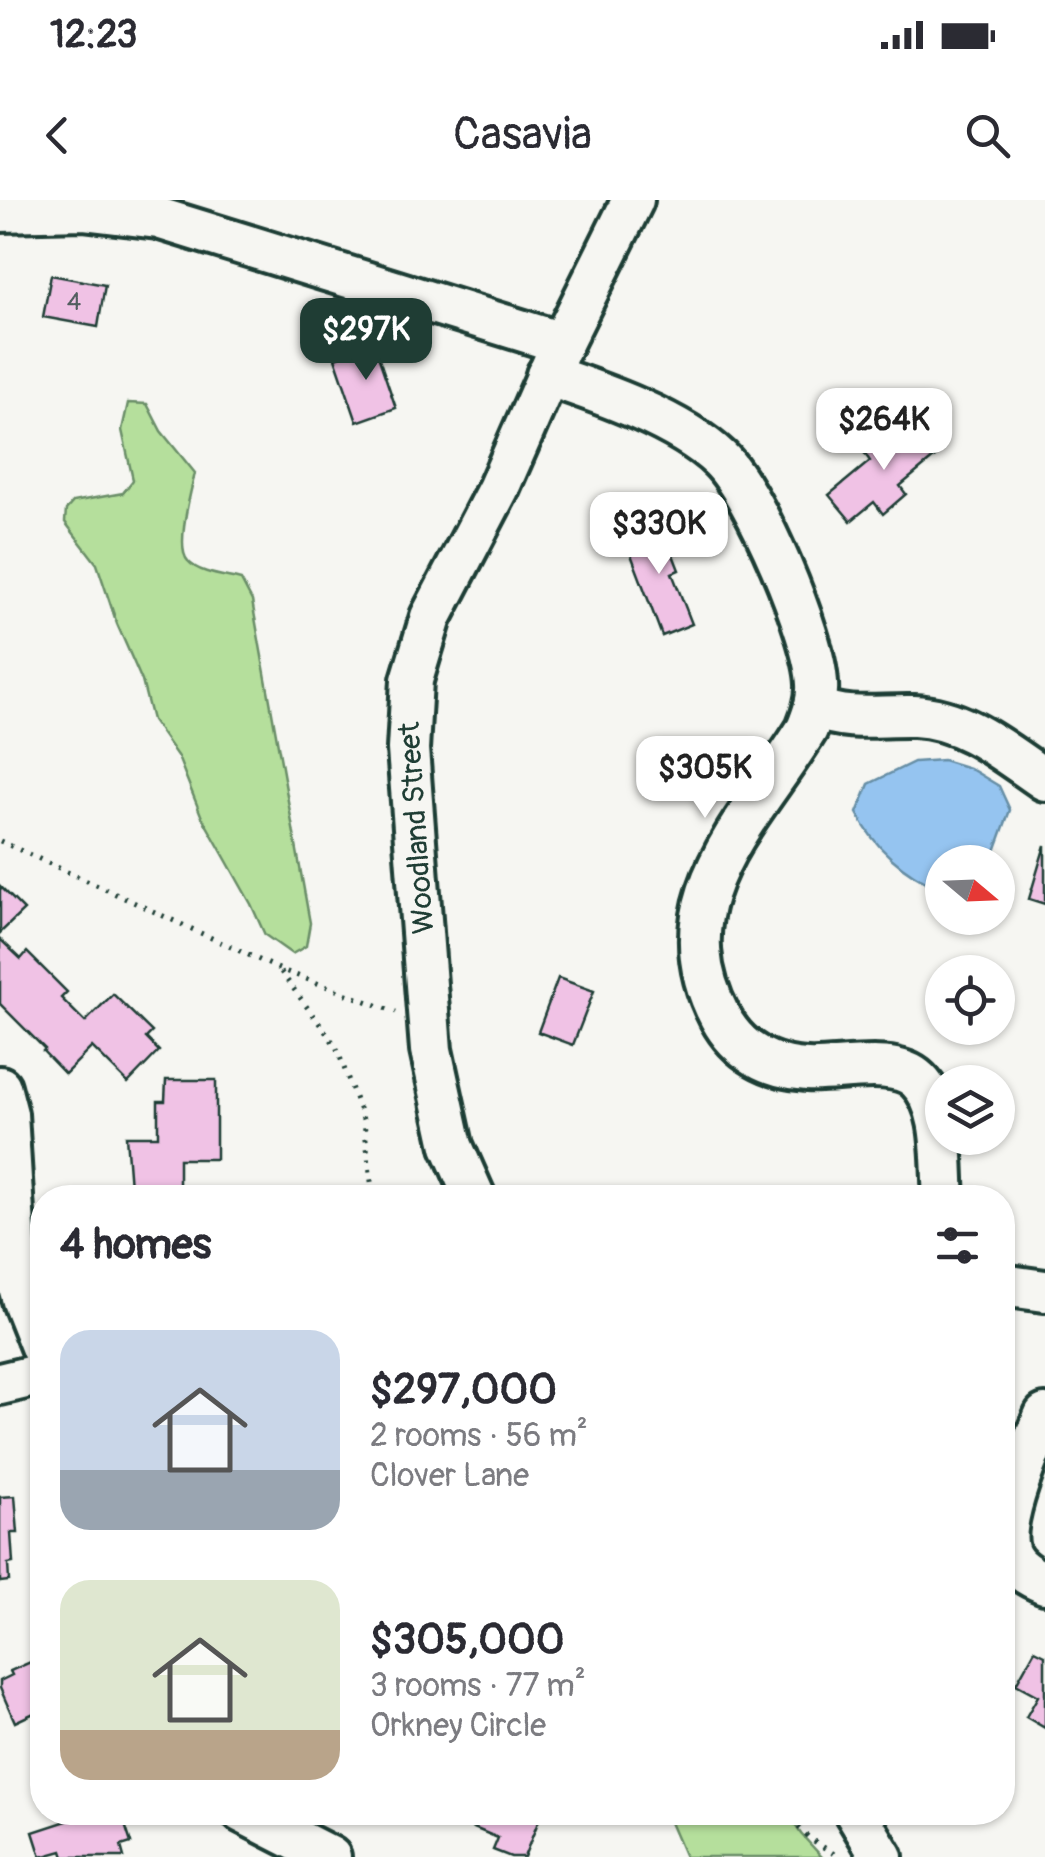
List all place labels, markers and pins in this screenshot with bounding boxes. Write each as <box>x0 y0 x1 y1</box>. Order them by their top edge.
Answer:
pin: $297K <box>296 298 436 383</box>
pin: $264K <box>814 388 954 473</box>
pin: $330K <box>589 492 729 577</box>
pin: $305K <box>635 736 775 821</box>

